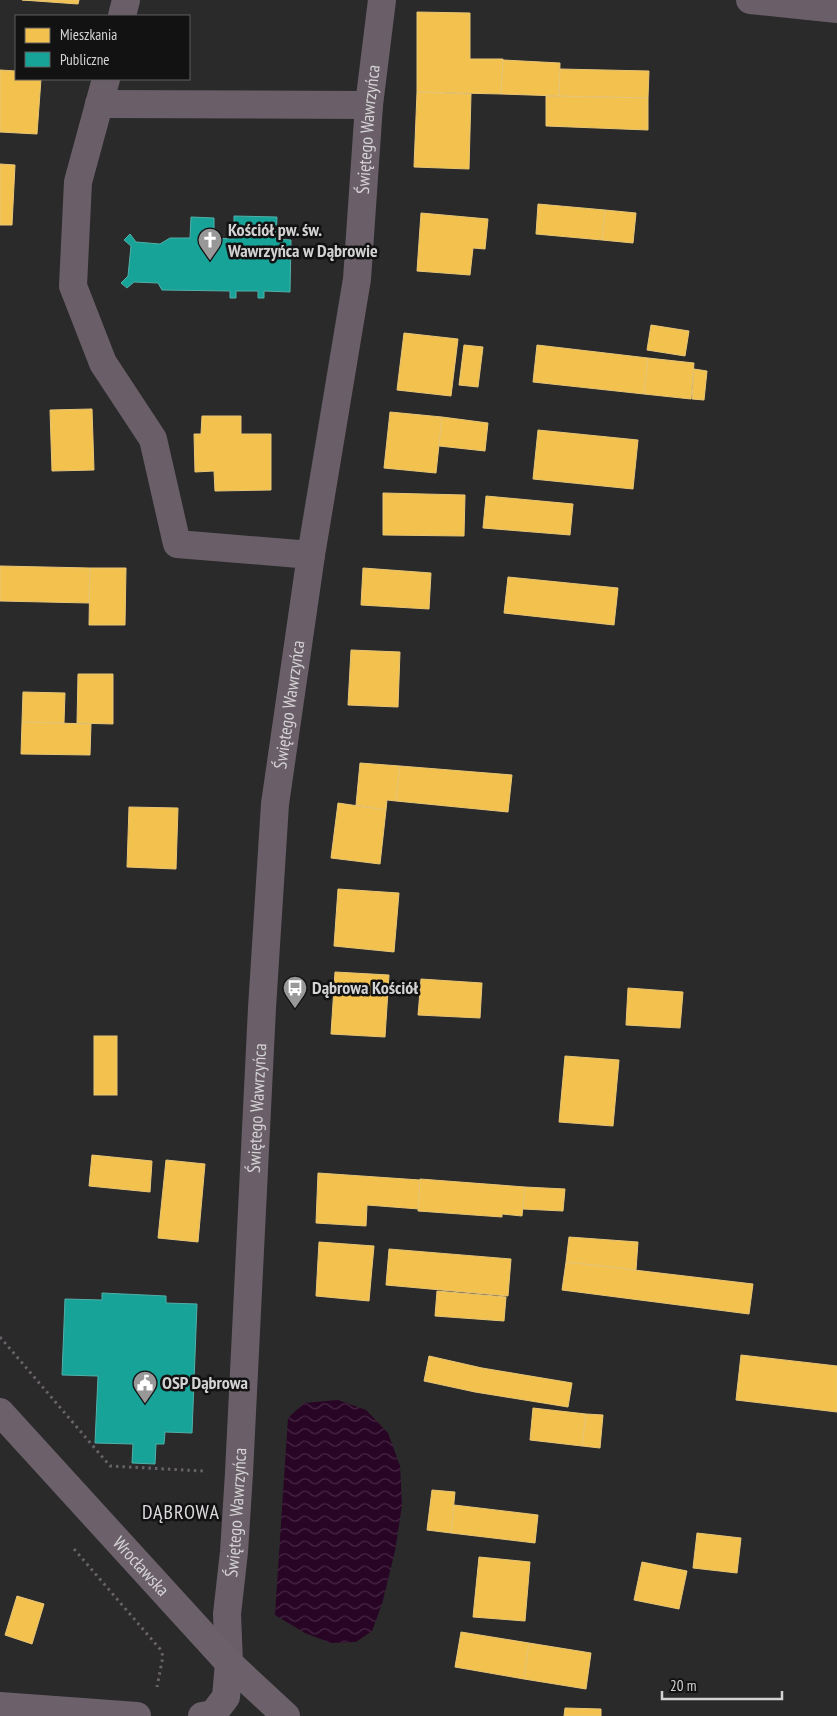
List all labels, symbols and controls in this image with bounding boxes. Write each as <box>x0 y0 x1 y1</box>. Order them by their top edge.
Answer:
legend <box>15 15 190 80</box>
text: Mieszkania <box>60 25 117 44</box>
text: Publiczne <box>60 50 109 69</box>
street label: Świętego Wawrzyńca <box>351 63 385 195</box>
place label: Kościół pw. św. Wawrzyńca w Dąbrowie <box>227 218 378 262</box>
church icon: Kościół pw. św. Wawrzyńca w Dąbrowie <box>197 227 223 261</box>
street label: Świętego Wawrzyńca <box>268 639 310 770</box>
bus stop icon: Dąbrowa Kościół <box>282 975 308 1009</box>
place label: Dąbrowa Kościół <box>312 976 418 999</box>
street label: Świętego Wawrzyńca <box>242 1043 271 1173</box>
public building icon: OSP Dąbrowa <box>132 1370 158 1404</box>
place label: OSP Dąbrowa <box>162 1371 248 1394</box>
street label: Świętego Wawrzyńca <box>219 1447 251 1578</box>
district label: DĄBROWA <box>142 1499 220 1525</box>
street label: Wrocławska <box>108 1531 174 1601</box>
scale bar <box>662 1668 782 1700</box>
text: 20 m <box>670 1676 696 1695</box>

